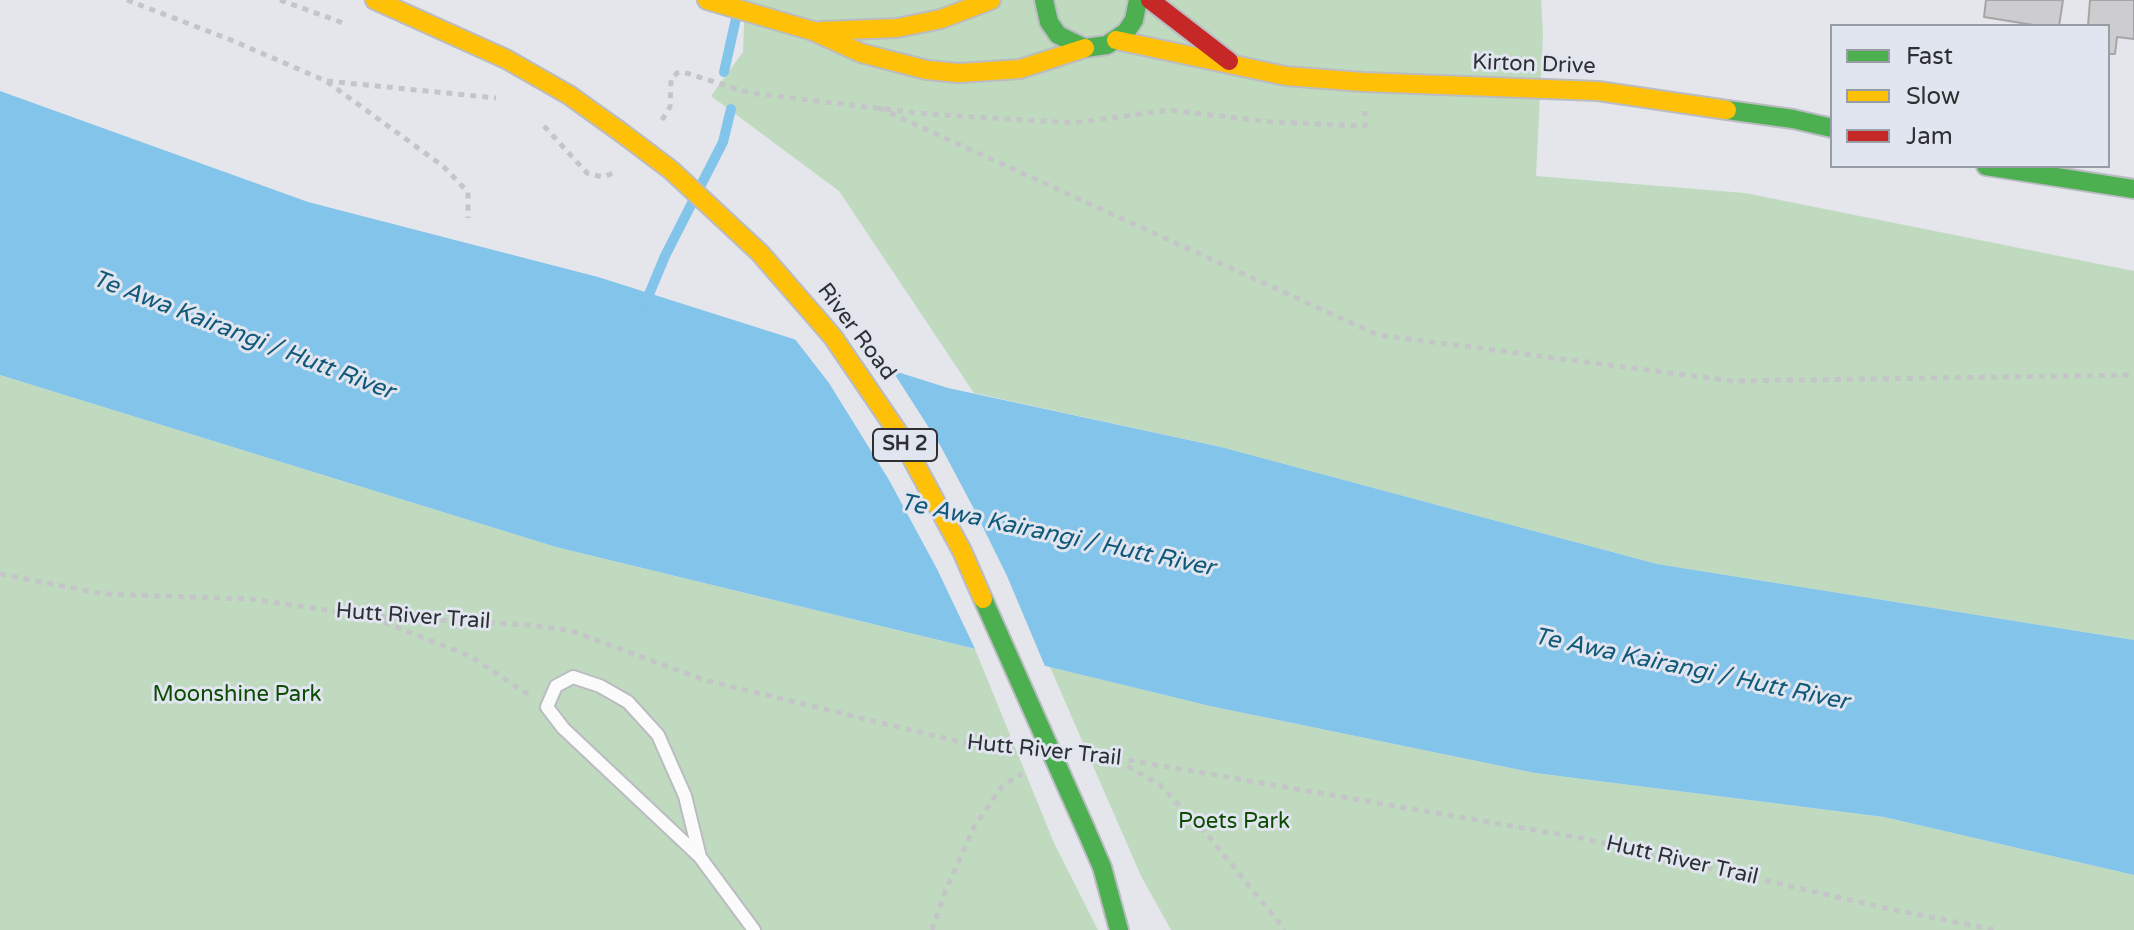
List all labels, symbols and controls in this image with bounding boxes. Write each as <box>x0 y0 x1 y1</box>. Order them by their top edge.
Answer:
legend <box>1830 24 2110 168</box>
text: Fast <box>1906 42 1953 71</box>
street label: Kirton Drive <box>1472 50 1596 80</box>
text: Slow <box>1906 82 1960 111</box>
text: Jam <box>1906 122 1953 151</box>
water label: Te Awa Kairangi / Hutt River <box>88 265 398 407</box>
street label: River Road <box>811 278 901 386</box>
road number: SH 2 <box>873 429 937 461</box>
water label: Te Awa Kairangi / Hutt River <box>897 489 1217 583</box>
street label: Hutt River Trail <box>335 598 491 636</box>
water label: Te Awa Kairangi / Hutt River <box>1531 623 1851 717</box>
park label: Moonshine Park <box>152 682 322 708</box>
street label: Hutt River Trail <box>965 730 1123 772</box>
park label: Poets Park <box>1178 809 1290 835</box>
street label: Hutt River Trail <box>1603 831 1761 891</box>

